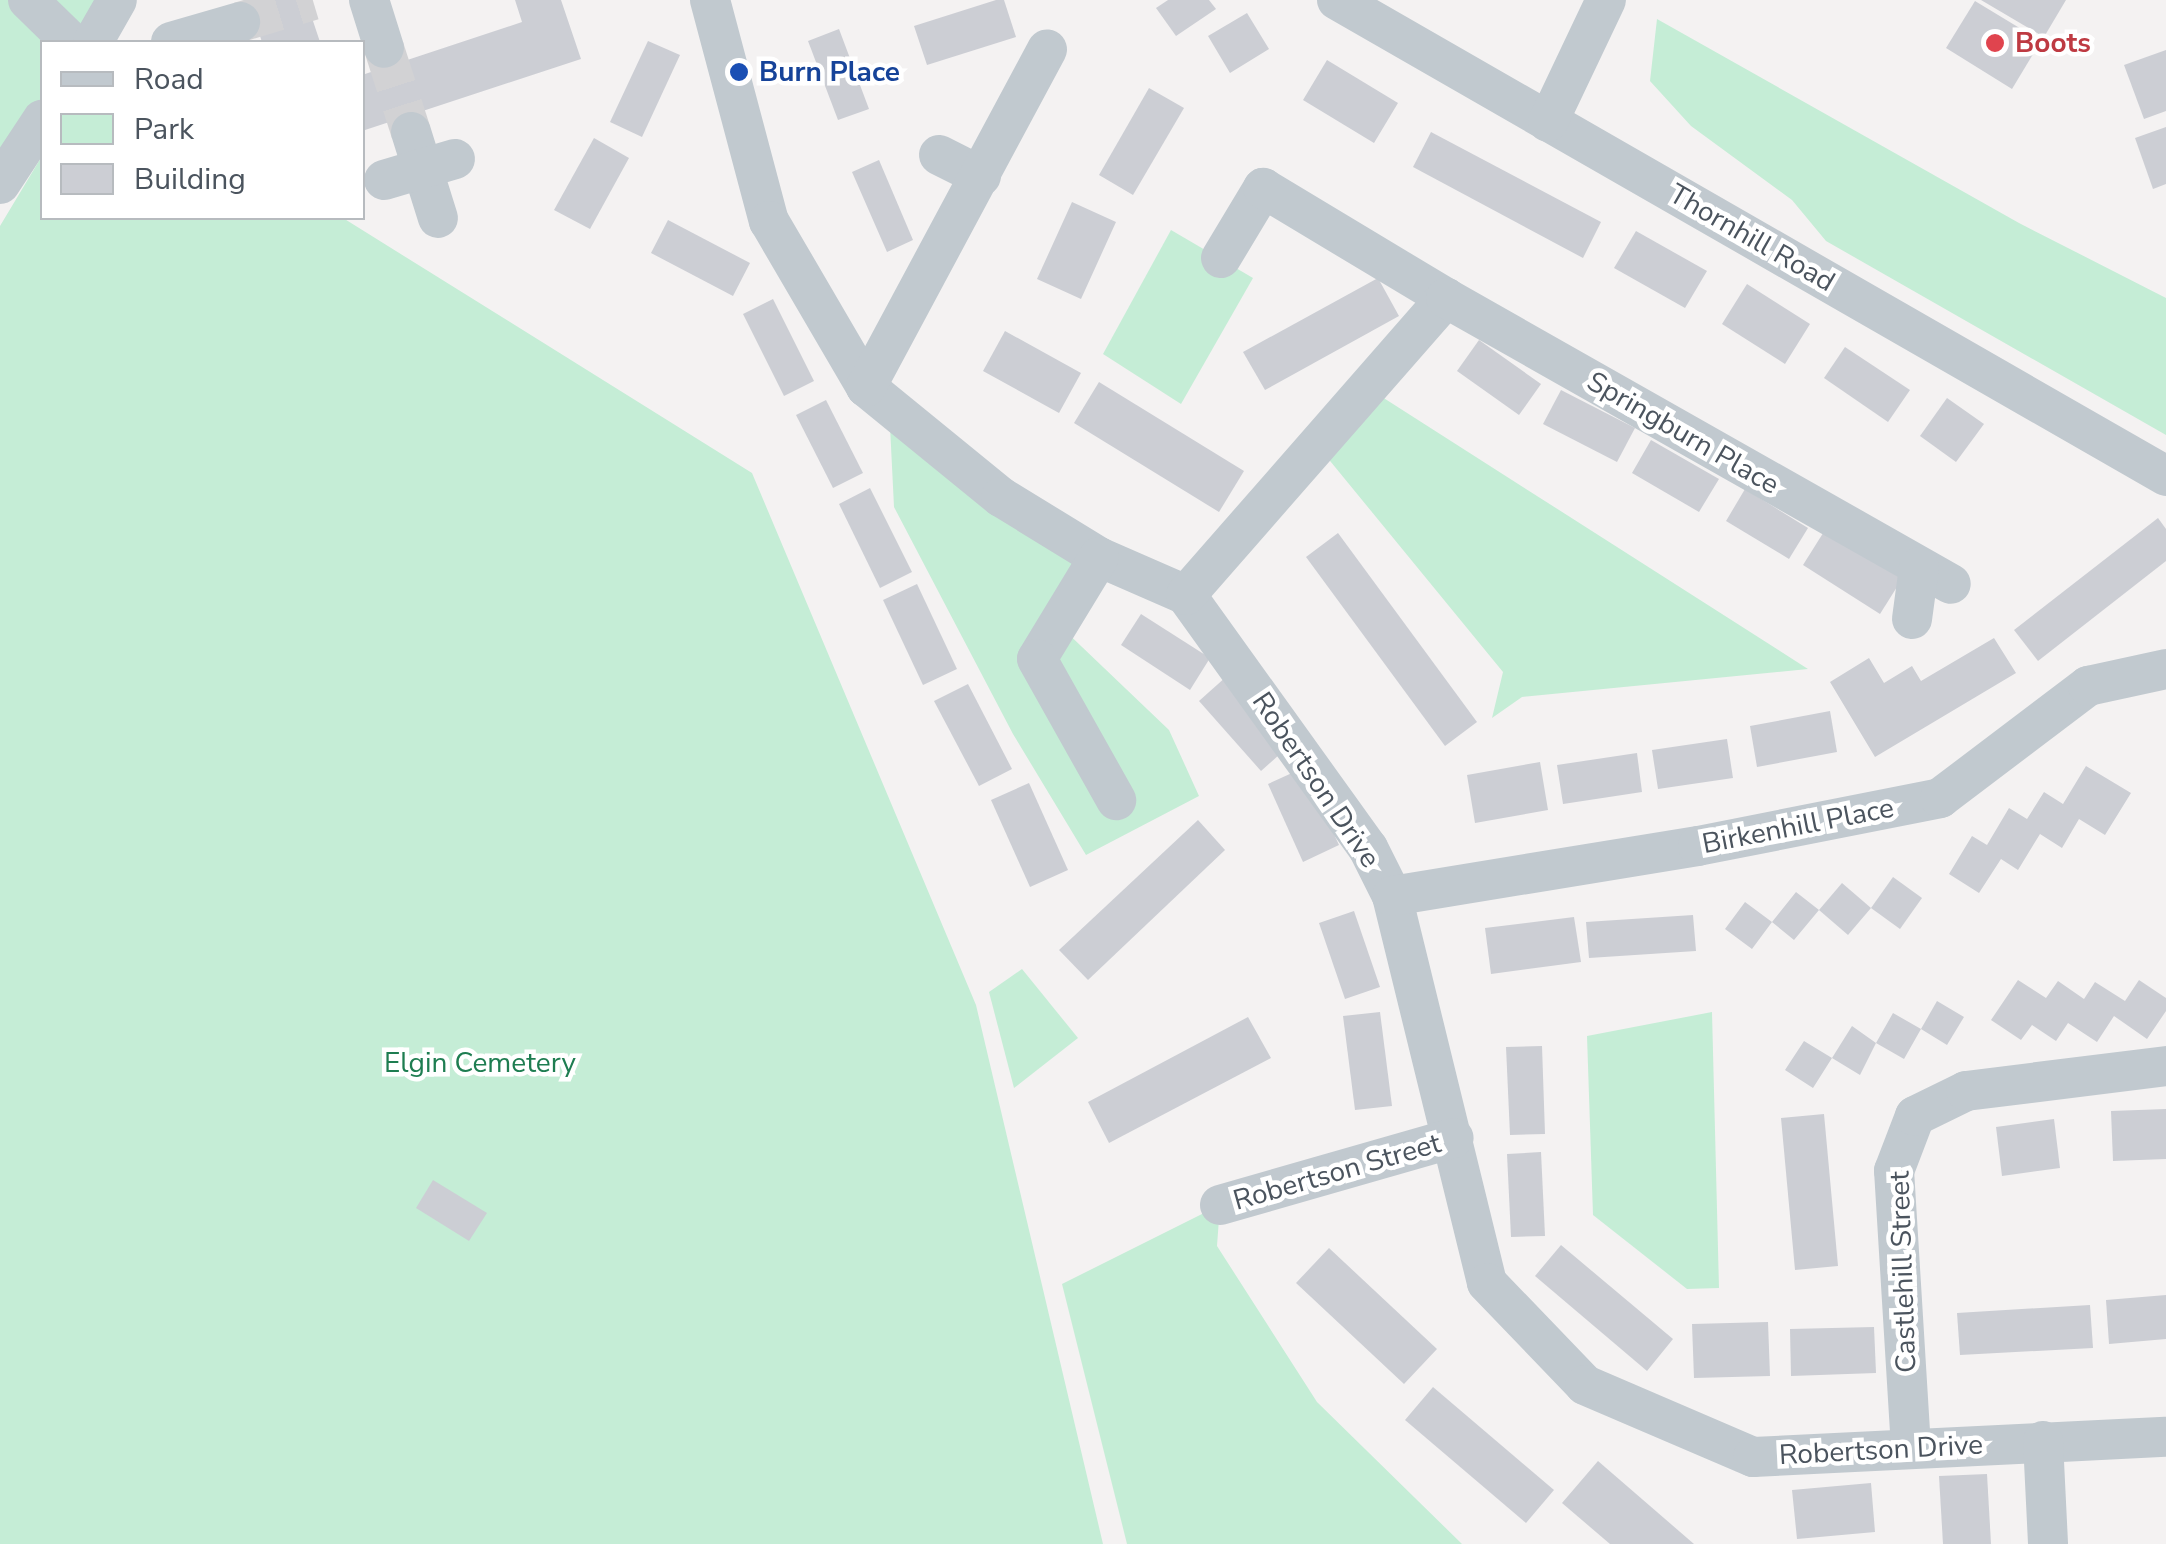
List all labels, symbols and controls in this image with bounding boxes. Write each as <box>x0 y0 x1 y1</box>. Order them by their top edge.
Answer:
place label: Boots <box>2015 26 2091 60</box>
marker: Boots <box>1984 32 2006 54</box>
legend <box>40 40 365 220</box>
place label: Burn Place <box>759 55 900 89</box>
text: Road <box>134 59 204 100</box>
marker: Burn Place <box>728 61 750 83</box>
text: Park <box>134 109 194 150</box>
text: Building <box>134 159 246 200</box>
street label: Thornhill Road <box>1663 177 1841 299</box>
street label: Springburn Place <box>1581 364 1785 502</box>
street label: Robertson Drive <box>1245 686 1387 874</box>
street label: Birkenhill Place <box>1699 791 1897 861</box>
park label: Elgin Cemetery <box>384 1046 576 1080</box>
street label: Robertson Street <box>1229 1126 1445 1218</box>
street label: Castlehill Street <box>1883 1170 1923 1374</box>
street label: Robertson Drive <box>1778 1428 1984 1472</box>

